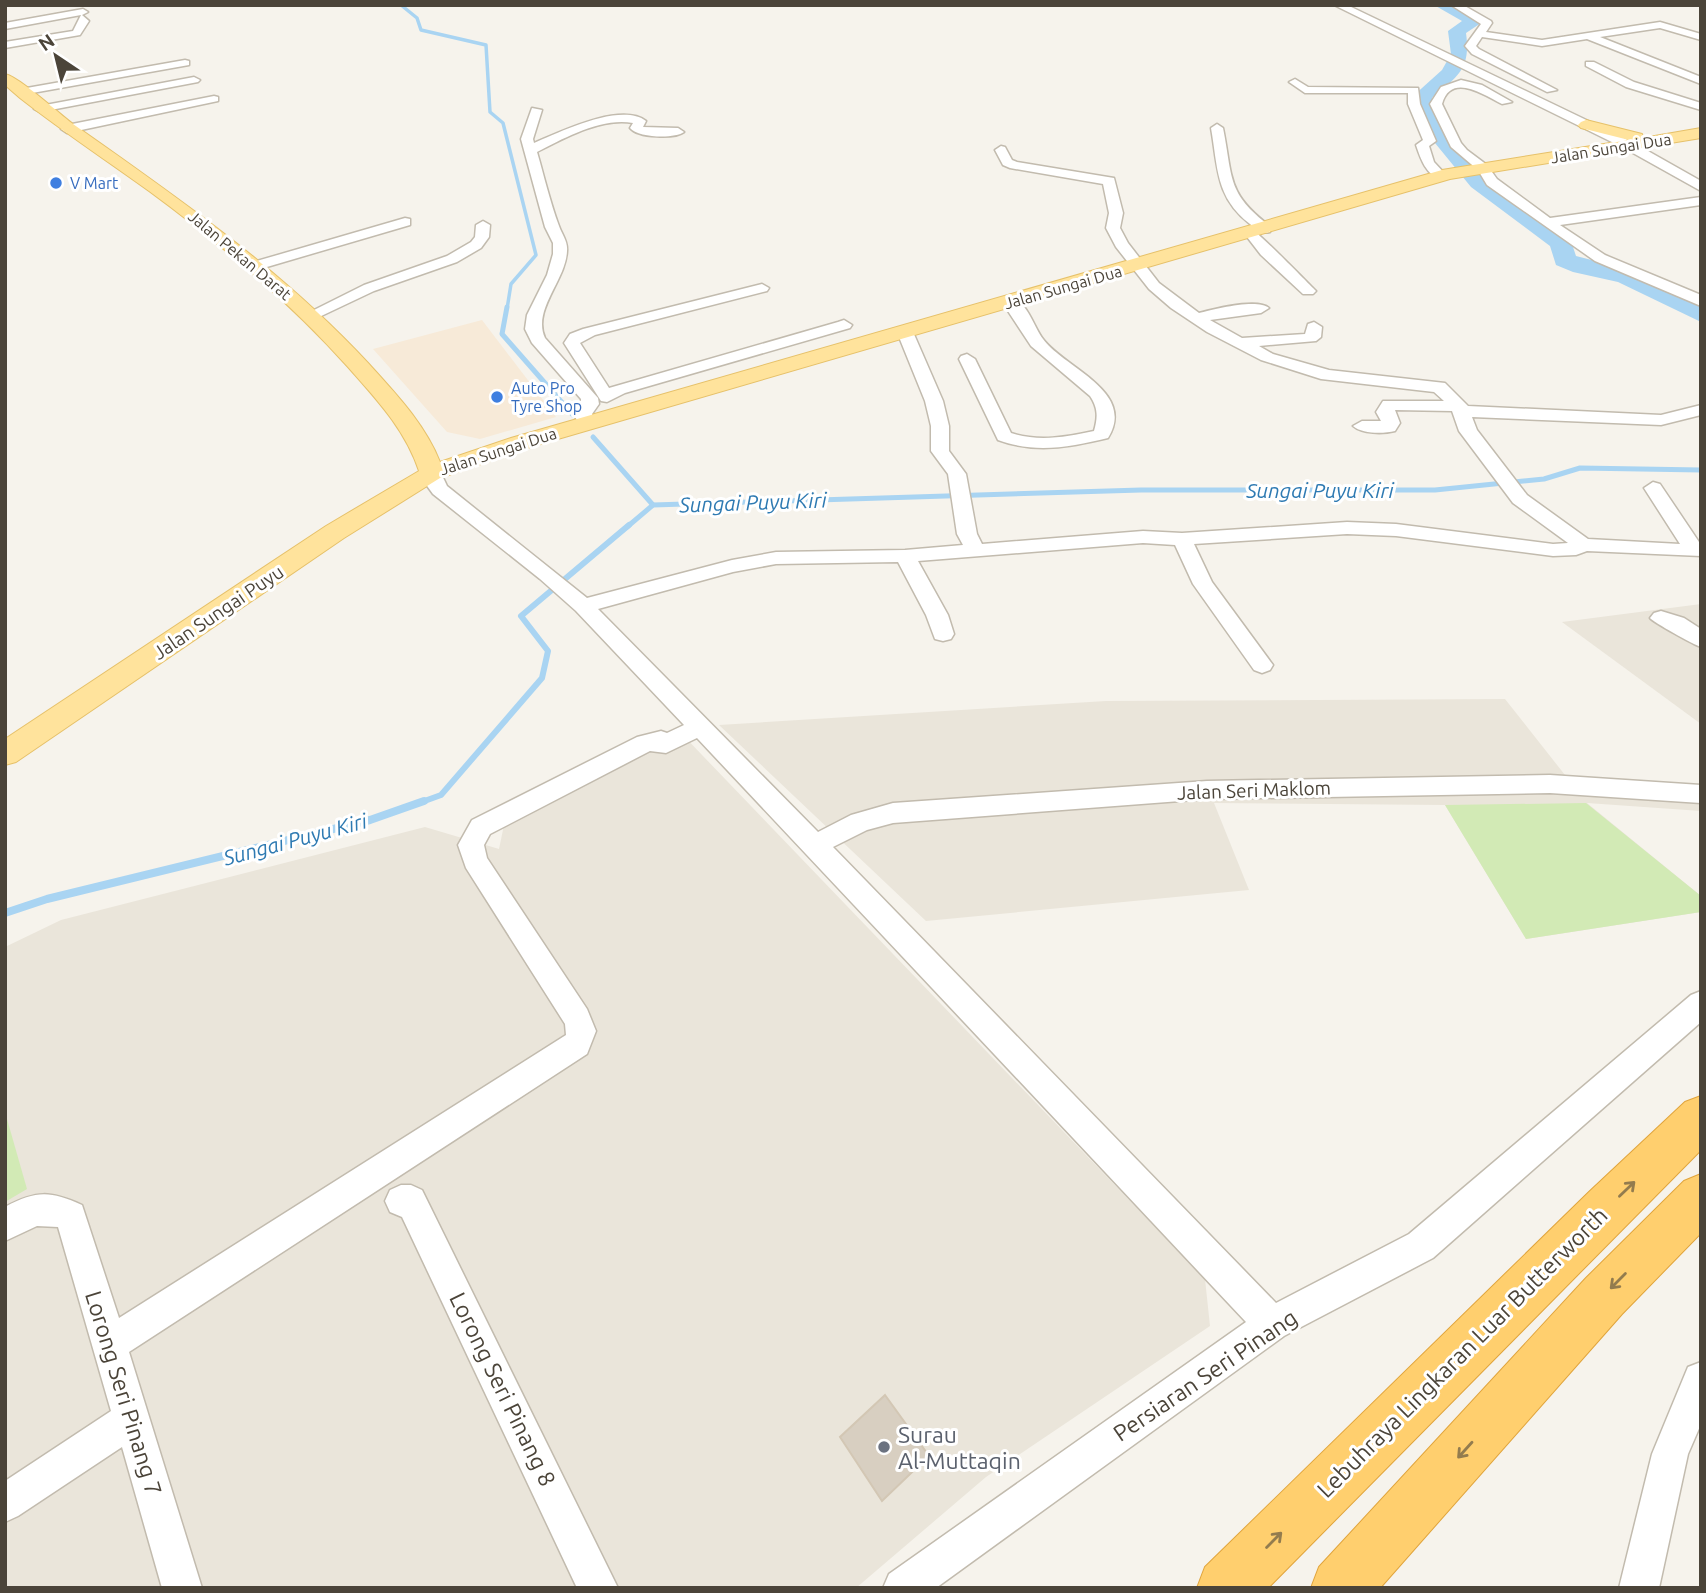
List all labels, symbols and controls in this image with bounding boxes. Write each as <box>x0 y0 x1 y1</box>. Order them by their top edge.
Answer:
north arrow <box>21 21 91 91</box>
text: N <box>34 29 58 55</box>
street label: Jalan Sungai Dua <box>1550 130 1672 166</box>
place label: V Mart <box>70 174 119 192</box>
marker: V Mart <box>48 175 64 191</box>
street label: Jalan Pekan Darat <box>185 207 296 304</box>
street label: Jalan Sungai Dua <box>1002 262 1124 312</box>
place label: Auto Pro Tyre Shop <box>511 379 582 415</box>
marker: Auto Pro Tyre Shop <box>489 389 505 405</box>
street label: Jalan Sungai Dua <box>437 424 559 478</box>
water label: Sungai Puyu Kiri <box>1245 478 1395 502</box>
water label: Sungai Puyu Kiri <box>678 487 828 517</box>
street label: Jalan Sungai Puyu <box>149 560 287 664</box>
street label: Jalan Seri Maklom <box>1177 776 1331 804</box>
water label: Sungai Puyu Kiri <box>220 808 370 870</box>
one-way arrow <box>1618 1180 1635 1197</box>
street label: Lebuhraya Lingkaran Luar Butterworth <box>1312 1202 1612 1502</box>
one-way arrow <box>1610 1273 1627 1290</box>
street label: Lorong Seri Pinang 7 <box>81 1288 167 1498</box>
street label: Lorong Seri Pinang 8 <box>445 1288 561 1490</box>
street label: Persiaran Seri Pinang <box>1108 1304 1302 1446</box>
place label: Surau Al-Muttaqin <box>898 1422 1021 1473</box>
marker: Surau Al-Muttaqin <box>876 1439 892 1455</box>
one-way arrow <box>1457 1441 1473 1459</box>
one-way arrow <box>1266 1531 1283 1548</box>

